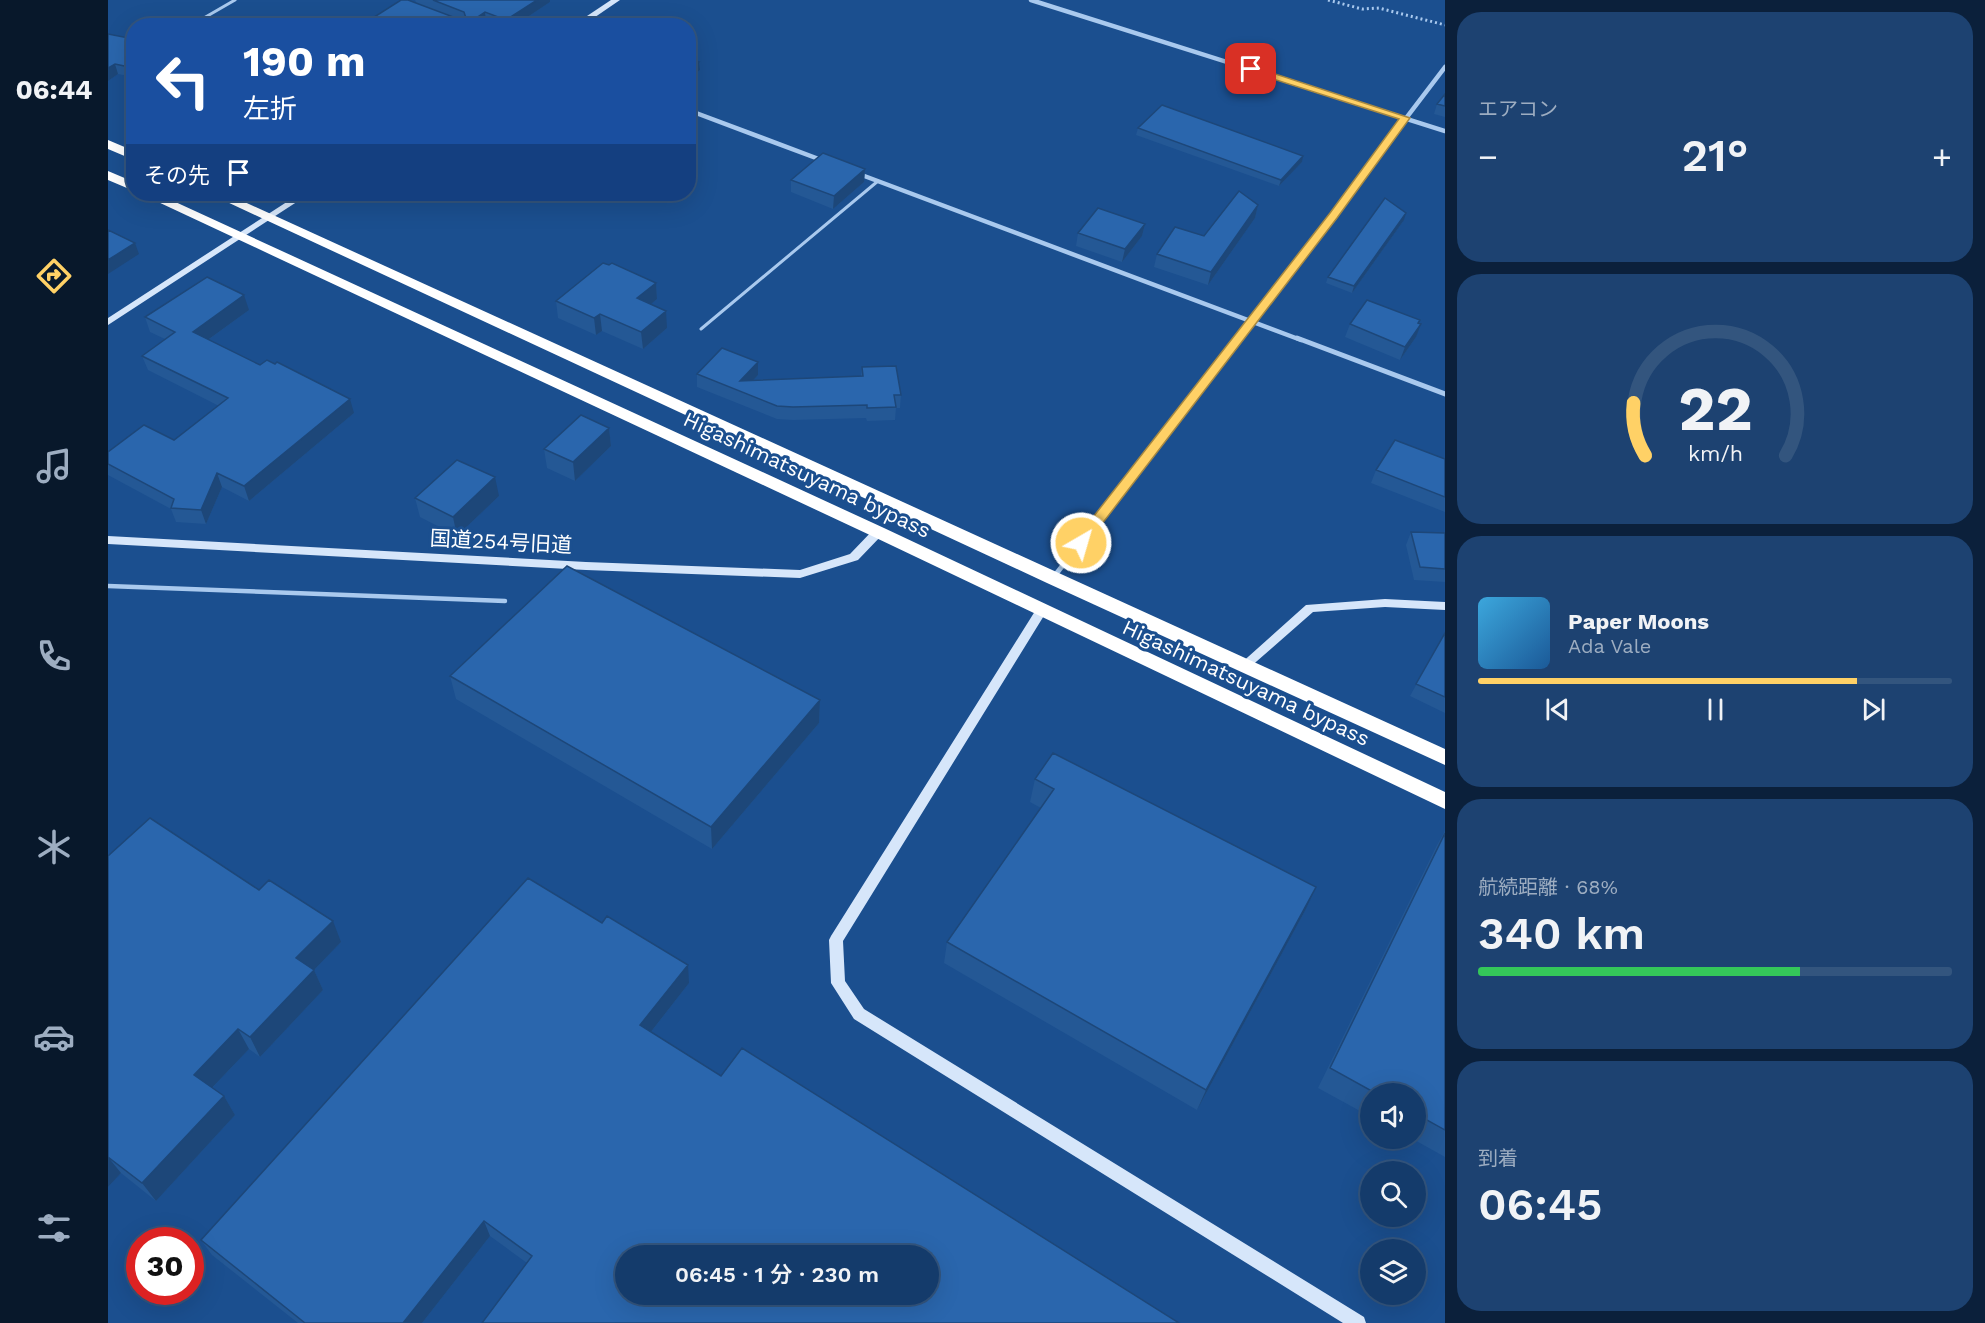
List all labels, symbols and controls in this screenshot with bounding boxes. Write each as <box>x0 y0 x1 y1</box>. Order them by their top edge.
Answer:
text: 190 m <box>243 37 366 86</box>
icon: left <box>144 42 222 120</box>
pin <box>1225 43 1276 94</box>
icon: arrive <box>1234 52 1267 85</box>
text: 06:44 <box>15 74 93 106</box>
text: 左折 <box>243 93 297 125</box>
text: エアコン <box>1478 97 1558 121</box>
text: 21° <box>1681 129 1749 182</box>
text: − <box>1478 137 1498 176</box>
text: + <box>1932 137 1952 176</box>
icon: arrive <box>222 156 255 189</box>
text: その先 <box>144 163 210 188</box>
icon: directions <box>33 255 75 297</box>
text: 22 <box>1678 372 1752 445</box>
street label: Higashimatsuyama bypass <box>680 406 935 543</box>
text: km/h <box>1687 442 1743 467</box>
icon: music <box>33 445 75 487</box>
position arrow <box>1049 511 1113 575</box>
street label: 国道254号旧道 <box>429 525 573 558</box>
text: Paper Moons <box>1568 609 1709 634</box>
street label: Higashimatsuyama bypass <box>1119 614 1374 751</box>
text: Ada Vale <box>1568 634 1651 658</box>
icon: phone <box>33 635 75 677</box>
icon: previous <box>1541 693 1574 726</box>
icon: pause <box>1699 693 1732 726</box>
icon: next <box>1857 693 1890 726</box>
icon: climate <box>33 826 75 868</box>
text: 航続距離 · 68% <box>1478 875 1618 899</box>
text: 340 km <box>1478 907 1645 960</box>
icon: car <box>33 1016 75 1058</box>
map controls <box>1360 1083 1426 1305</box>
button: sound <box>1360 1083 1426 1149</box>
text: 到着 <box>1478 1146 1518 1170</box>
button: search <box>1360 1161 1426 1227</box>
text: 06:45 <box>1478 1178 1602 1231</box>
icon: filters <box>33 1207 75 1249</box>
speed limit sign: 30 <box>126 1227 204 1305</box>
button: layers <box>1360 1239 1426 1305</box>
text: 06:45 · 1 分 · 230 m <box>675 1262 879 1287</box>

